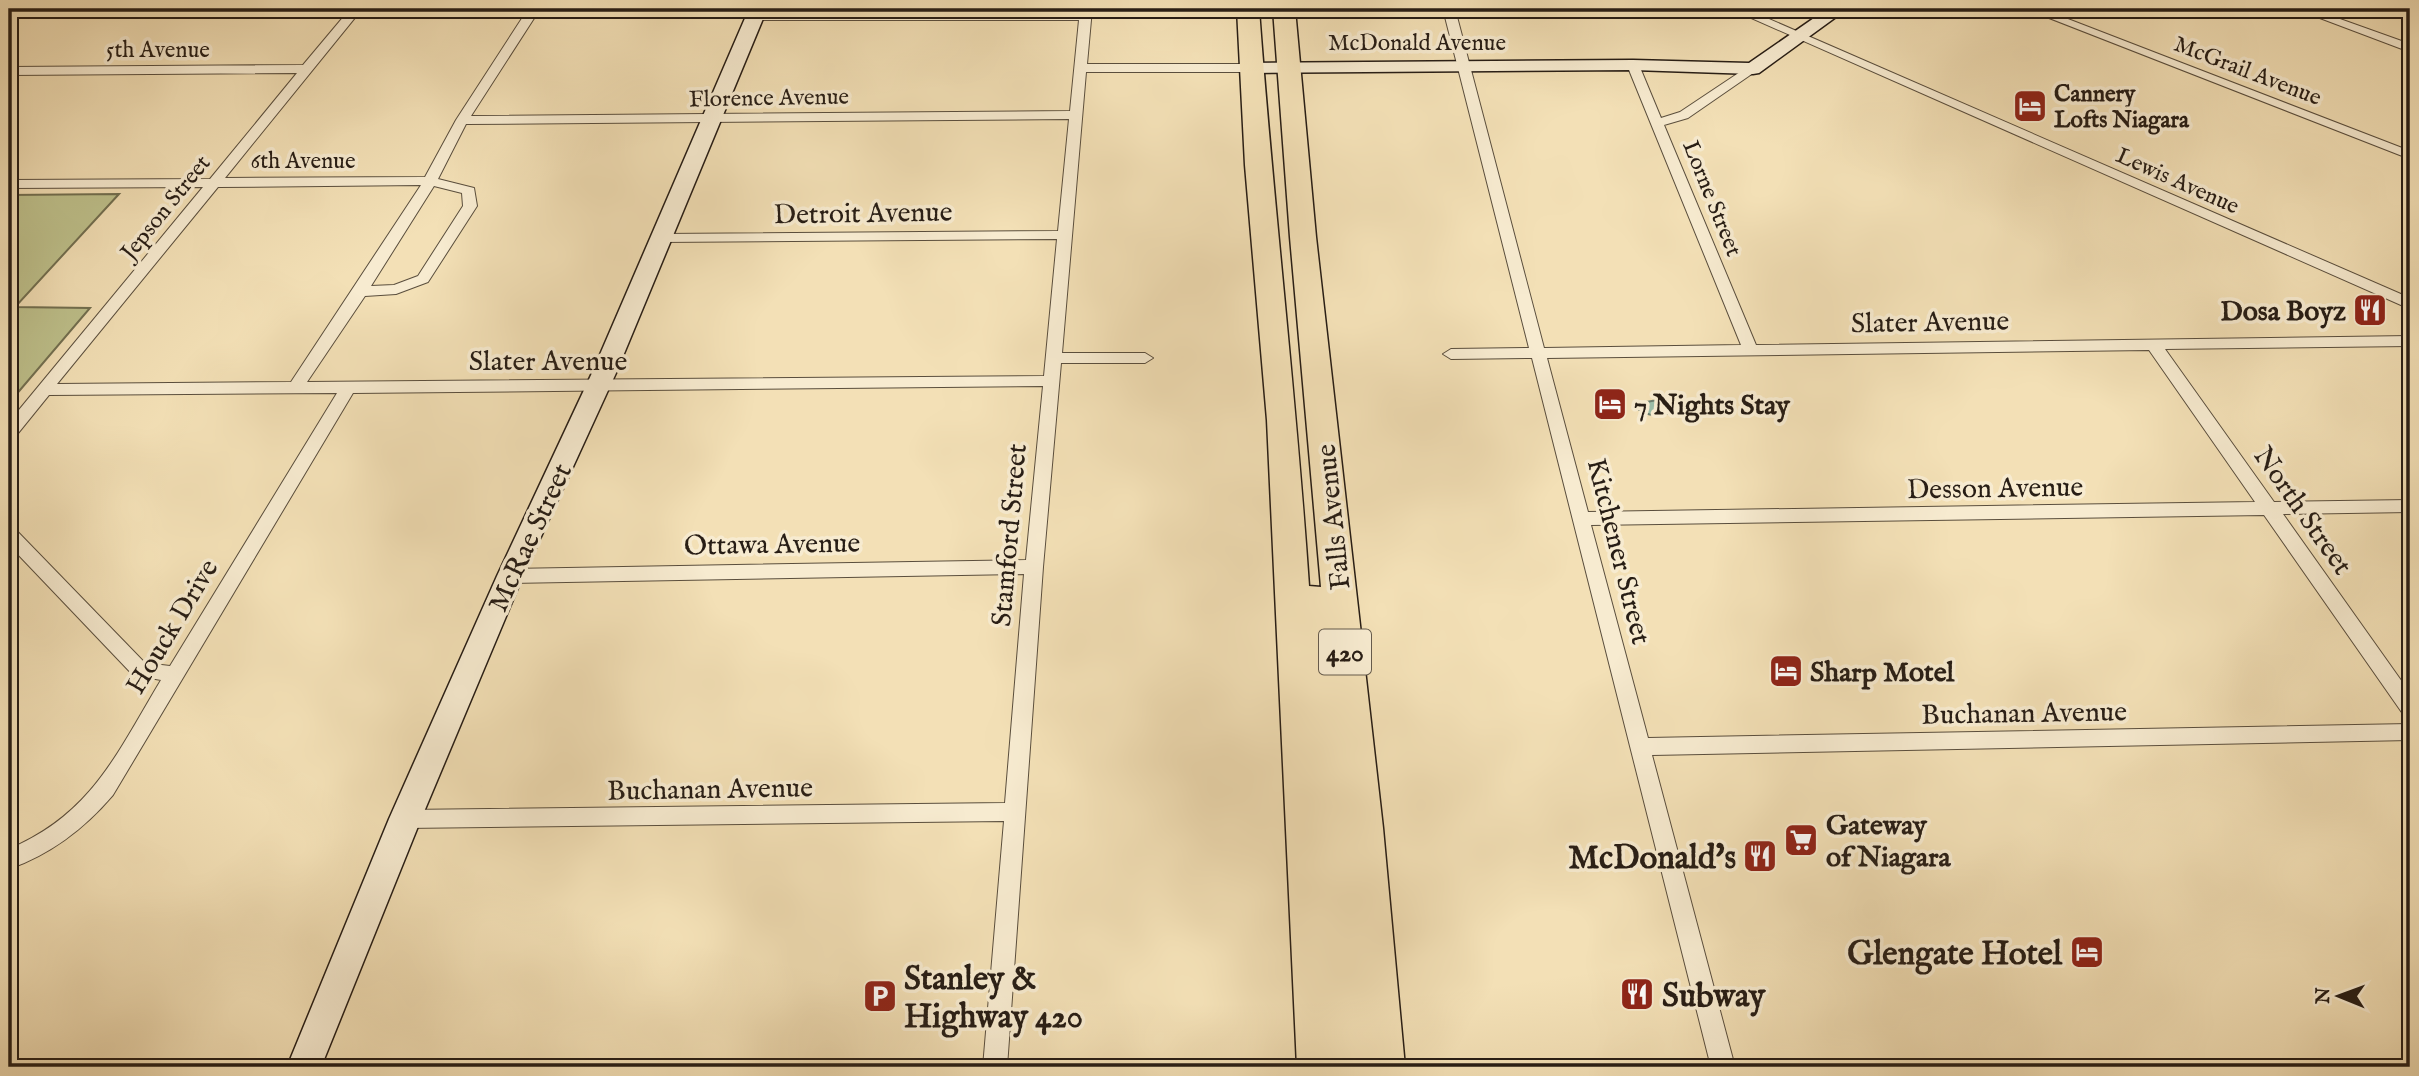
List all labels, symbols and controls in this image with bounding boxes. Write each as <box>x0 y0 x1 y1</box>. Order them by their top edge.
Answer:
street label: McDonald Avenue <box>1328 29 1506 58</box>
street label: McGrail Avenue <box>2170 30 2325 113</box>
street label: 5th Avenue <box>106 36 210 65</box>
place label: Cannery Lofts Niagara <box>2054 80 2190 135</box>
street label: Florence Avenue <box>689 83 849 114</box>
hotel icon: Cannery Lofts Niagara <box>2011 87 2049 125</box>
street label: Lorne Street <box>1675 136 1748 261</box>
street label: Lewis Avenue <box>2111 141 2243 221</box>
street label: 6th Avenue <box>250 147 356 176</box>
street label: Jepson Street <box>113 150 217 269</box>
street label: Detroit Avenue <box>773 195 953 234</box>
restaurant icon: Dosa Boyz <box>2351 291 2389 329</box>
place label: Dosa Boyz <box>2220 295 2346 330</box>
street label: Slater Avenue <box>1850 305 2010 342</box>
street label: Slater Avenue <box>469 345 627 380</box>
hotel icon: 7 Nights Stay <box>1591 385 1629 423</box>
place label: 7 Nights Stay <box>1634 389 1791 424</box>
street label: North Street <box>2245 440 2359 583</box>
street label: Stamford Street <box>985 442 1036 628</box>
street label: Falls Avenue <box>1309 442 1360 591</box>
street label: Kitchener Street <box>1578 455 1658 649</box>
street label: McRae Street <box>482 458 581 618</box>
street label: Desson Avenue <box>1906 470 2084 509</box>
street label: Ottawa Avenue <box>684 526 861 565</box>
street label: Houck Drive <box>119 553 227 701</box>
road number: 420 <box>1319 630 1371 674</box>
hotel icon: Sharp Motel <box>1767 652 1805 690</box>
place label: Sharp Motel <box>1810 656 1956 691</box>
street label: Buchanan Avenue <box>1921 695 2127 734</box>
street label: Buchanan Avenue <box>607 771 813 810</box>
place label: Gateway of Niagara <box>1826 809 1951 876</box>
supermarket icon: Gateway of Niagara <box>1782 821 1820 859</box>
restaurant icon: McDonald's <box>1741 837 1779 875</box>
place label: McDonald's <box>1568 838 1736 880</box>
hotel icon: Glengate Hotel <box>2068 933 2106 971</box>
place label: Glengate Hotel <box>1847 934 2063 976</box>
place label: Stanley & Highway 420 <box>904 959 1083 1039</box>
north arrow <box>2304 960 2374 1030</box>
restaurant icon: Subway <box>1618 975 1656 1013</box>
place label: Subway <box>1662 976 1766 1018</box>
parking icon: Stanley & Highway 420 <box>861 977 899 1015</box>
text: N <box>2312 987 2336 1005</box>

